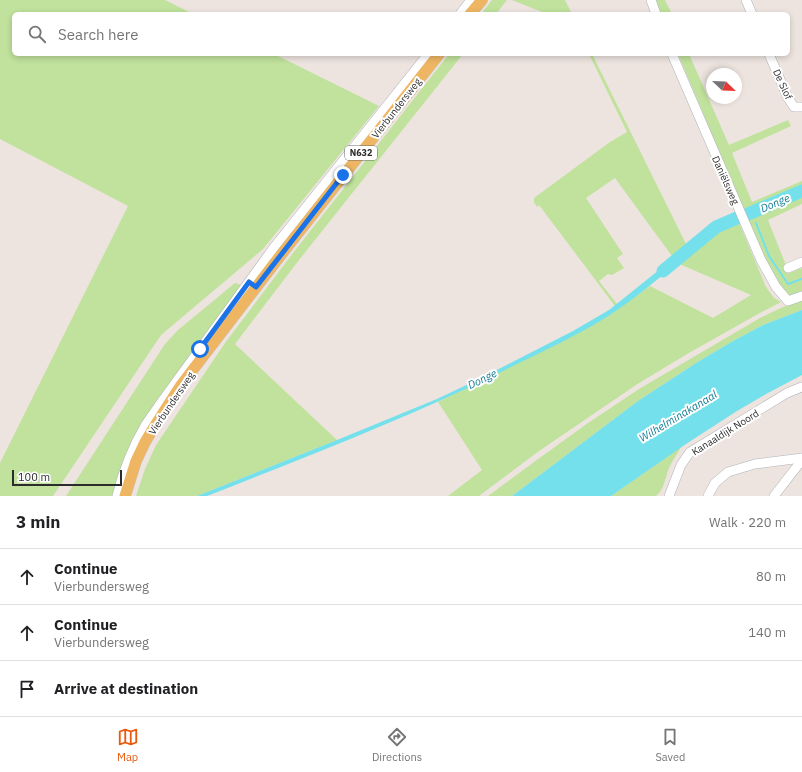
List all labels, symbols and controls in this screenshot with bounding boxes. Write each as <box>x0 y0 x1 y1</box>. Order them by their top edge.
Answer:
search box <box>12 12 790 56</box>
icon: search <box>26 23 48 45</box>
text: Search here <box>58 25 138 44</box>
street label: De Slof <box>770 67 795 102</box>
north arrow <box>706 68 742 104</box>
street label: Vierbundersweg <box>369 75 424 141</box>
road number: N632 <box>345 146 377 160</box>
street label: Daniëlsweg <box>709 154 742 207</box>
route end <box>334 166 352 184</box>
water label: Donge <box>758 190 792 215</box>
route start <box>191 340 209 358</box>
water label: Donge <box>465 366 499 392</box>
street label: Vierbundersweg <box>146 369 198 437</box>
water label: Wilhelminakanaal <box>636 387 720 445</box>
street label: Kanaaldijk Noord <box>689 407 761 458</box>
scale bar <box>12 468 122 487</box>
text: 100 m <box>18 470 50 484</box>
text: 3 min <box>16 511 60 533</box>
text: Walk · 220 m <box>709 514 786 531</box>
text: Continue <box>54 559 118 578</box>
icon: ahead <box>16 566 38 588</box>
text: 80 m <box>756 568 786 585</box>
text: Vierbundersweg <box>54 578 149 595</box>
text: Continue <box>54 615 118 634</box>
icon: ahead <box>16 622 38 644</box>
text: 140 m <box>748 624 786 641</box>
text: Vierbundersweg <box>54 634 149 651</box>
icon: arrive <box>16 678 38 700</box>
text: Arrive at destination <box>54 679 198 698</box>
tab: Map <box>117 726 139 764</box>
tab: Directions <box>372 726 422 764</box>
tab: Saved <box>655 726 685 764</box>

